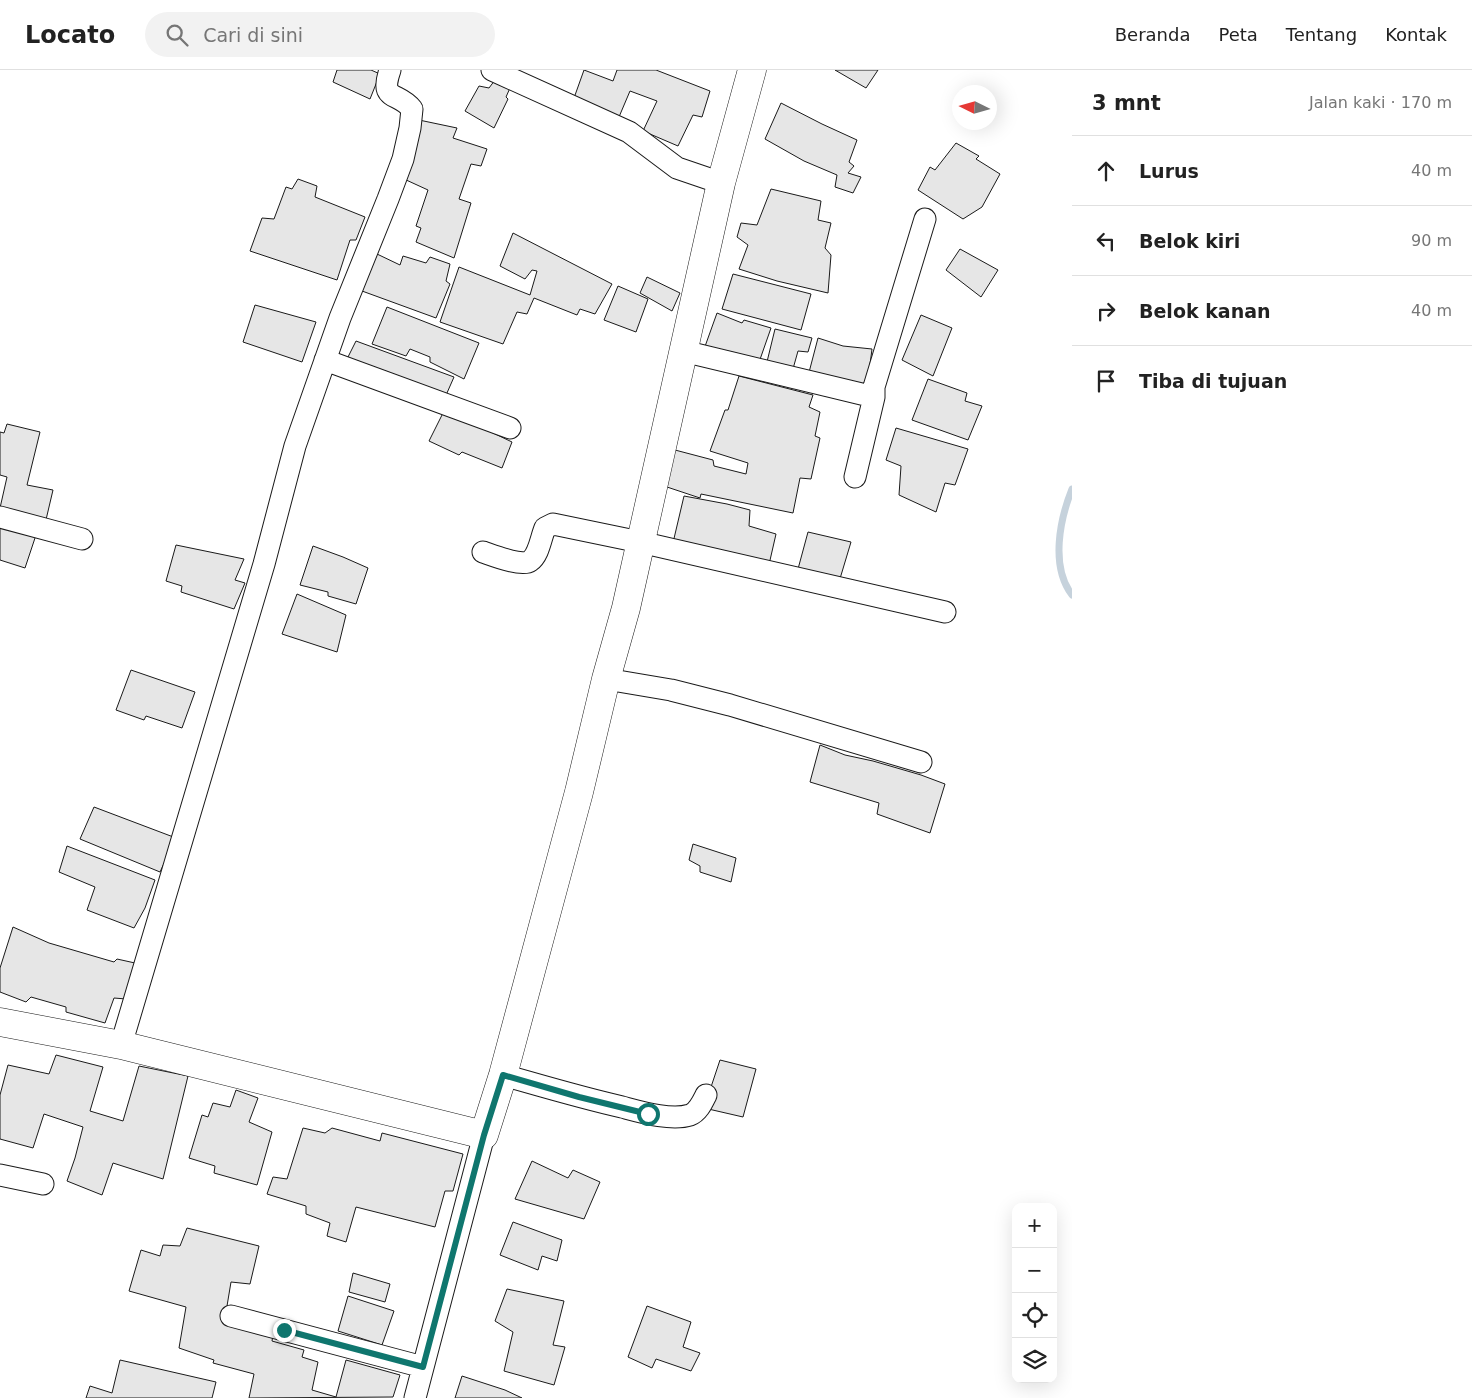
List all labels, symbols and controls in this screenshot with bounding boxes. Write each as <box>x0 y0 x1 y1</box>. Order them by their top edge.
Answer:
search box <box>145 12 495 57</box>
text: Locato <box>25 21 115 49</box>
icon: search <box>163 21 191 49</box>
text: Cari di sini <box>203 24 303 46</box>
text: Beranda <box>1115 24 1190 45</box>
text: Peta <box>1218 24 1258 45</box>
text: Tentang <box>1286 24 1357 45</box>
text: Kontak <box>1385 24 1447 45</box>
north arrow <box>952 85 997 130</box>
text: 3 mnt <box>1092 91 1161 115</box>
text: Jalan kaki · 170 m <box>1309 93 1452 112</box>
icon: ahead <box>1092 157 1120 185</box>
text: Lurus <box>1139 160 1199 182</box>
text: 40 m <box>1411 161 1452 180</box>
icon: left <box>1092 227 1120 255</box>
text: Belok kiri <box>1139 230 1240 252</box>
text: 90 m <box>1411 231 1452 250</box>
icon: right <box>1092 297 1120 325</box>
text: Belok kanan <box>1139 300 1271 322</box>
text: 40 m <box>1411 301 1452 320</box>
icon: arrive <box>1092 367 1120 395</box>
text: Tiba di tujuan <box>1139 370 1287 392</box>
route start <box>637 1103 660 1126</box>
map controls <box>1012 1203 1057 1383</box>
button: + <box>1012 1203 1057 1248</box>
button: − <box>1012 1248 1057 1293</box>
button: locate <box>1012 1293 1057 1338</box>
route end <box>273 1319 296 1342</box>
button: layers <box>1012 1338 1057 1383</box>

